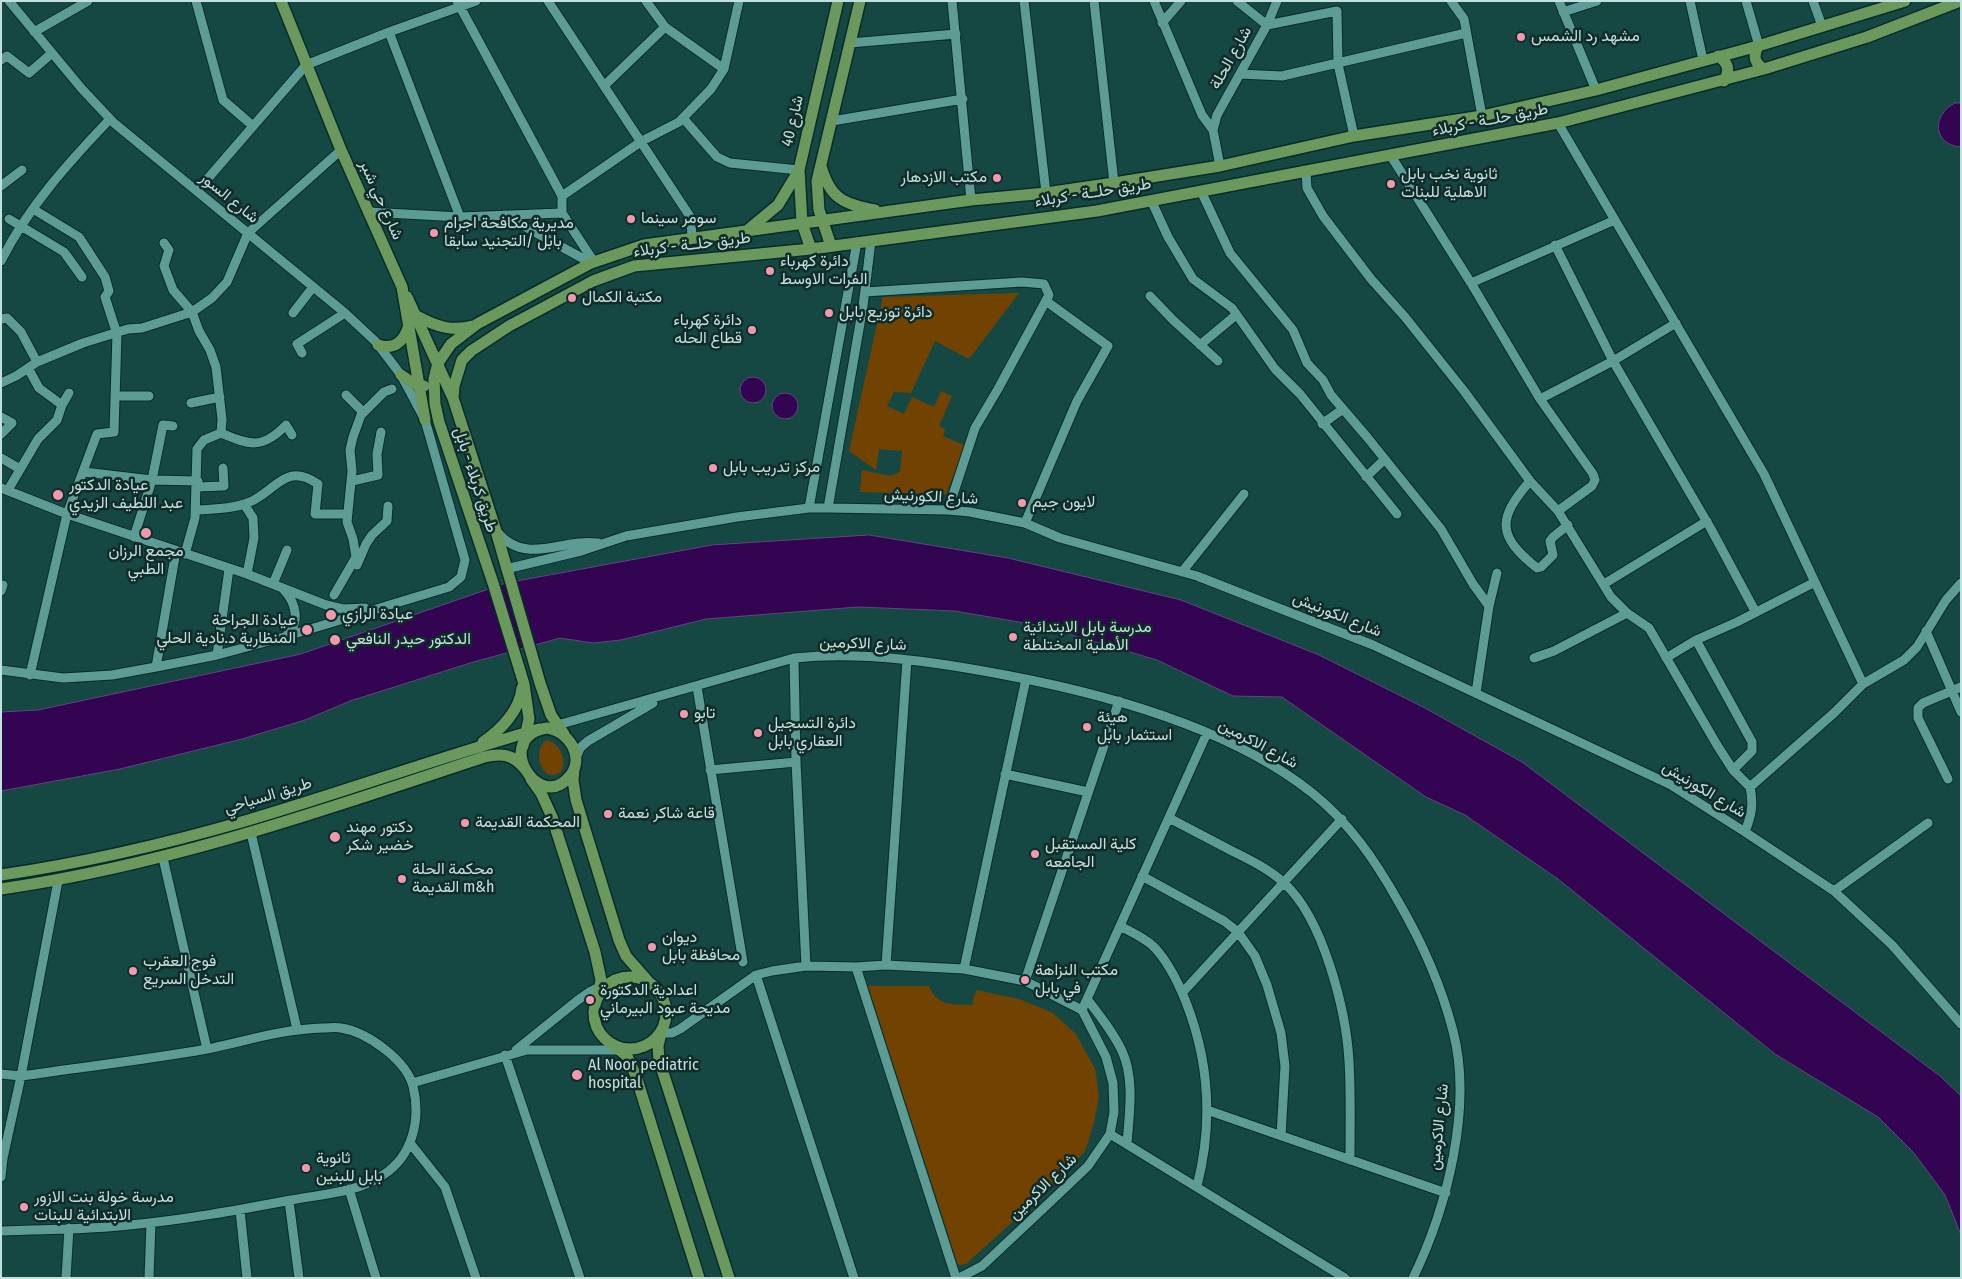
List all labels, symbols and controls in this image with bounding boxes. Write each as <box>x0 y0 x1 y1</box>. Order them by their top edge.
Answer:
street label: شارع الحلة <box>1206 23 1256 93</box>
place label: مشهد رد الشمس <box>1531 27 1640 47</box>
marker: مشهد رد الشمس <box>1515 31 1527 43</box>
street label: شارع 40 <box>778 93 808 149</box>
street label: طريق حلــة - كربلاء <box>1430 99 1550 141</box>
street label: شارع حي شبر <box>355 157 407 243</box>
place label: ثانوية نخب بابل الاهلية للبنات <box>1401 165 1498 203</box>
street label: شارع السور <box>196 168 262 228</box>
place label: مكتب الازدهار <box>900 168 987 188</box>
marker: مكتب الازدهار <box>991 172 1003 184</box>
street label: طريق حلــة - كربلاء <box>1033 174 1153 212</box>
marker: ثانوية نخب بابل الاهلية للبنات <box>1385 178 1397 190</box>
place label: سومر سينما <box>641 209 716 229</box>
marker: سومر سينما <box>625 213 637 225</box>
place label: مديرية مكافحة اجرام بابل /التجنيد سابقا <box>444 214 574 252</box>
marker: مديرية مكافحة اجرام بابل /التجنيد سابقا <box>428 227 440 239</box>
street label: طريق حلــة - كربلاء <box>632 228 752 262</box>
place label: دائرة كهرباء الفرات الاوسط <box>780 252 868 290</box>
marker: دائرة كهرباء الفرات الاوسط <box>764 265 776 277</box>
place label: مكتبة الكمال <box>582 288 662 308</box>
marker: مكتبة الكمال <box>566 292 578 304</box>
place label: دائرة توزيع بابل <box>839 303 932 323</box>
marker: دائرة توزيع بابل <box>823 307 835 319</box>
place label: دائرة كهرباء قطاع الحله <box>673 311 742 349</box>
marker: دائرة كهرباء قطاع الحله <box>746 324 758 336</box>
street label: طريق كربلاء - بابل <box>449 425 501 535</box>
place label: مركز تدريب بابل <box>723 458 820 478</box>
marker: مركز تدريب بابل <box>707 462 719 474</box>
place label: عيادة الدكتور عبد اللطيف الزيدي <box>69 476 183 514</box>
street label: شارع الكورنيش <box>884 485 978 509</box>
marker: عيادة الدكتور عبد اللطيف الزيدي <box>51 488 65 502</box>
place label: لايون جيم <box>1032 493 1095 513</box>
marker: لايون جيم <box>1016 497 1028 509</box>
marker: مجمع الرزان الطبي <box>139 526 153 540</box>
place label: مجمع الرزان الطبي <box>108 542 184 580</box>
street label: شارع الكورنيش <box>1290 588 1384 642</box>
place label: عيادة الرازي <box>342 605 413 625</box>
marker: عيادة الرازي <box>324 608 338 622</box>
place label: عيادة الجراحة المنظارية د.نادية الحلي <box>156 611 296 649</box>
place label: مدرسة بابل الابتدائية الأهلية المختلطة <box>1023 618 1152 656</box>
marker: عيادة الجراحة المنظارية د.نادية الحلي <box>300 623 314 637</box>
place label: الدكتور حيدر النافعي <box>346 630 471 650</box>
marker: مدرسة بابل الابتدائية الأهلية المختلطة <box>1007 631 1019 643</box>
marker: الدكتور حيدر النافعي <box>328 633 342 647</box>
street label: شارع الاكرمين <box>819 633 907 655</box>
place label: تابو <box>694 704 715 724</box>
marker: تابو <box>678 708 690 720</box>
place label: هيئة استثمار بابل <box>1097 708 1172 746</box>
place label: دائرة التسجيل العقاري بابل <box>768 714 856 752</box>
street label: شارع الاكرمين <box>1215 715 1301 773</box>
marker: هيئة استثمار بابل <box>1081 721 1093 733</box>
marker: دائرة التسجيل العقاري بابل <box>752 727 764 739</box>
street label: شارع الكورنيش <box>1659 758 1749 822</box>
street label: طريق السياحي <box>222 774 314 818</box>
place label: قاعة شاكر نعمة <box>618 804 715 824</box>
marker: قاعة شاكر نعمة <box>602 808 614 820</box>
place label: المحكمة القديمة <box>475 813 580 833</box>
marker: المحكمة القديمة <box>459 817 471 829</box>
place label: دكتور مهند خضير شكر <box>346 818 414 856</box>
marker: دكتور مهند خضير شكر <box>328 830 342 844</box>
place label: كلية المستقبل الجامعه <box>1045 835 1136 873</box>
marker: كلية المستقبل الجامعه <box>1029 848 1041 860</box>
place label: محكمة الحلة القديمة m&h <box>412 860 494 898</box>
marker: محكمة الحلة القديمة m&h <box>396 873 408 885</box>
place label: ديوان محافظة بابل <box>662 928 740 966</box>
marker: ديوان محافظة بابل <box>646 941 658 953</box>
place label: فوج العقرب التدخل السريع <box>143 952 234 990</box>
place label: مكتب النزاهة في بابل <box>1035 961 1118 999</box>
marker: فوج العقرب التدخل السريع <box>127 965 139 977</box>
marker: مكتب النزاهة في بابل <box>1019 974 1031 986</box>
place label: اعدادية الدكتورة مديحة عبود البيرماني <box>600 981 730 1019</box>
marker: اعدادية الدكتورة مديحة عبود البيرماني <box>584 994 596 1006</box>
place label: Al Noor pediatric hospital <box>588 1056 699 1094</box>
marker: Al Noor pediatric hospital <box>570 1068 584 1082</box>
street label: شارع الاكرمين <box>1425 1083 1453 1171</box>
place label: ثانوية بابل للبنين <box>316 1149 383 1187</box>
street label: شارع الاكرمين <box>1005 1150 1081 1224</box>
marker: ثانوية بابل للبنين <box>300 1162 312 1174</box>
place label: مدرسة خولة بنت الازور الابتدائية للبنات <box>34 1188 174 1226</box>
marker: مدرسة خولة بنت الازور الابتدائية للبنات <box>18 1201 30 1213</box>

